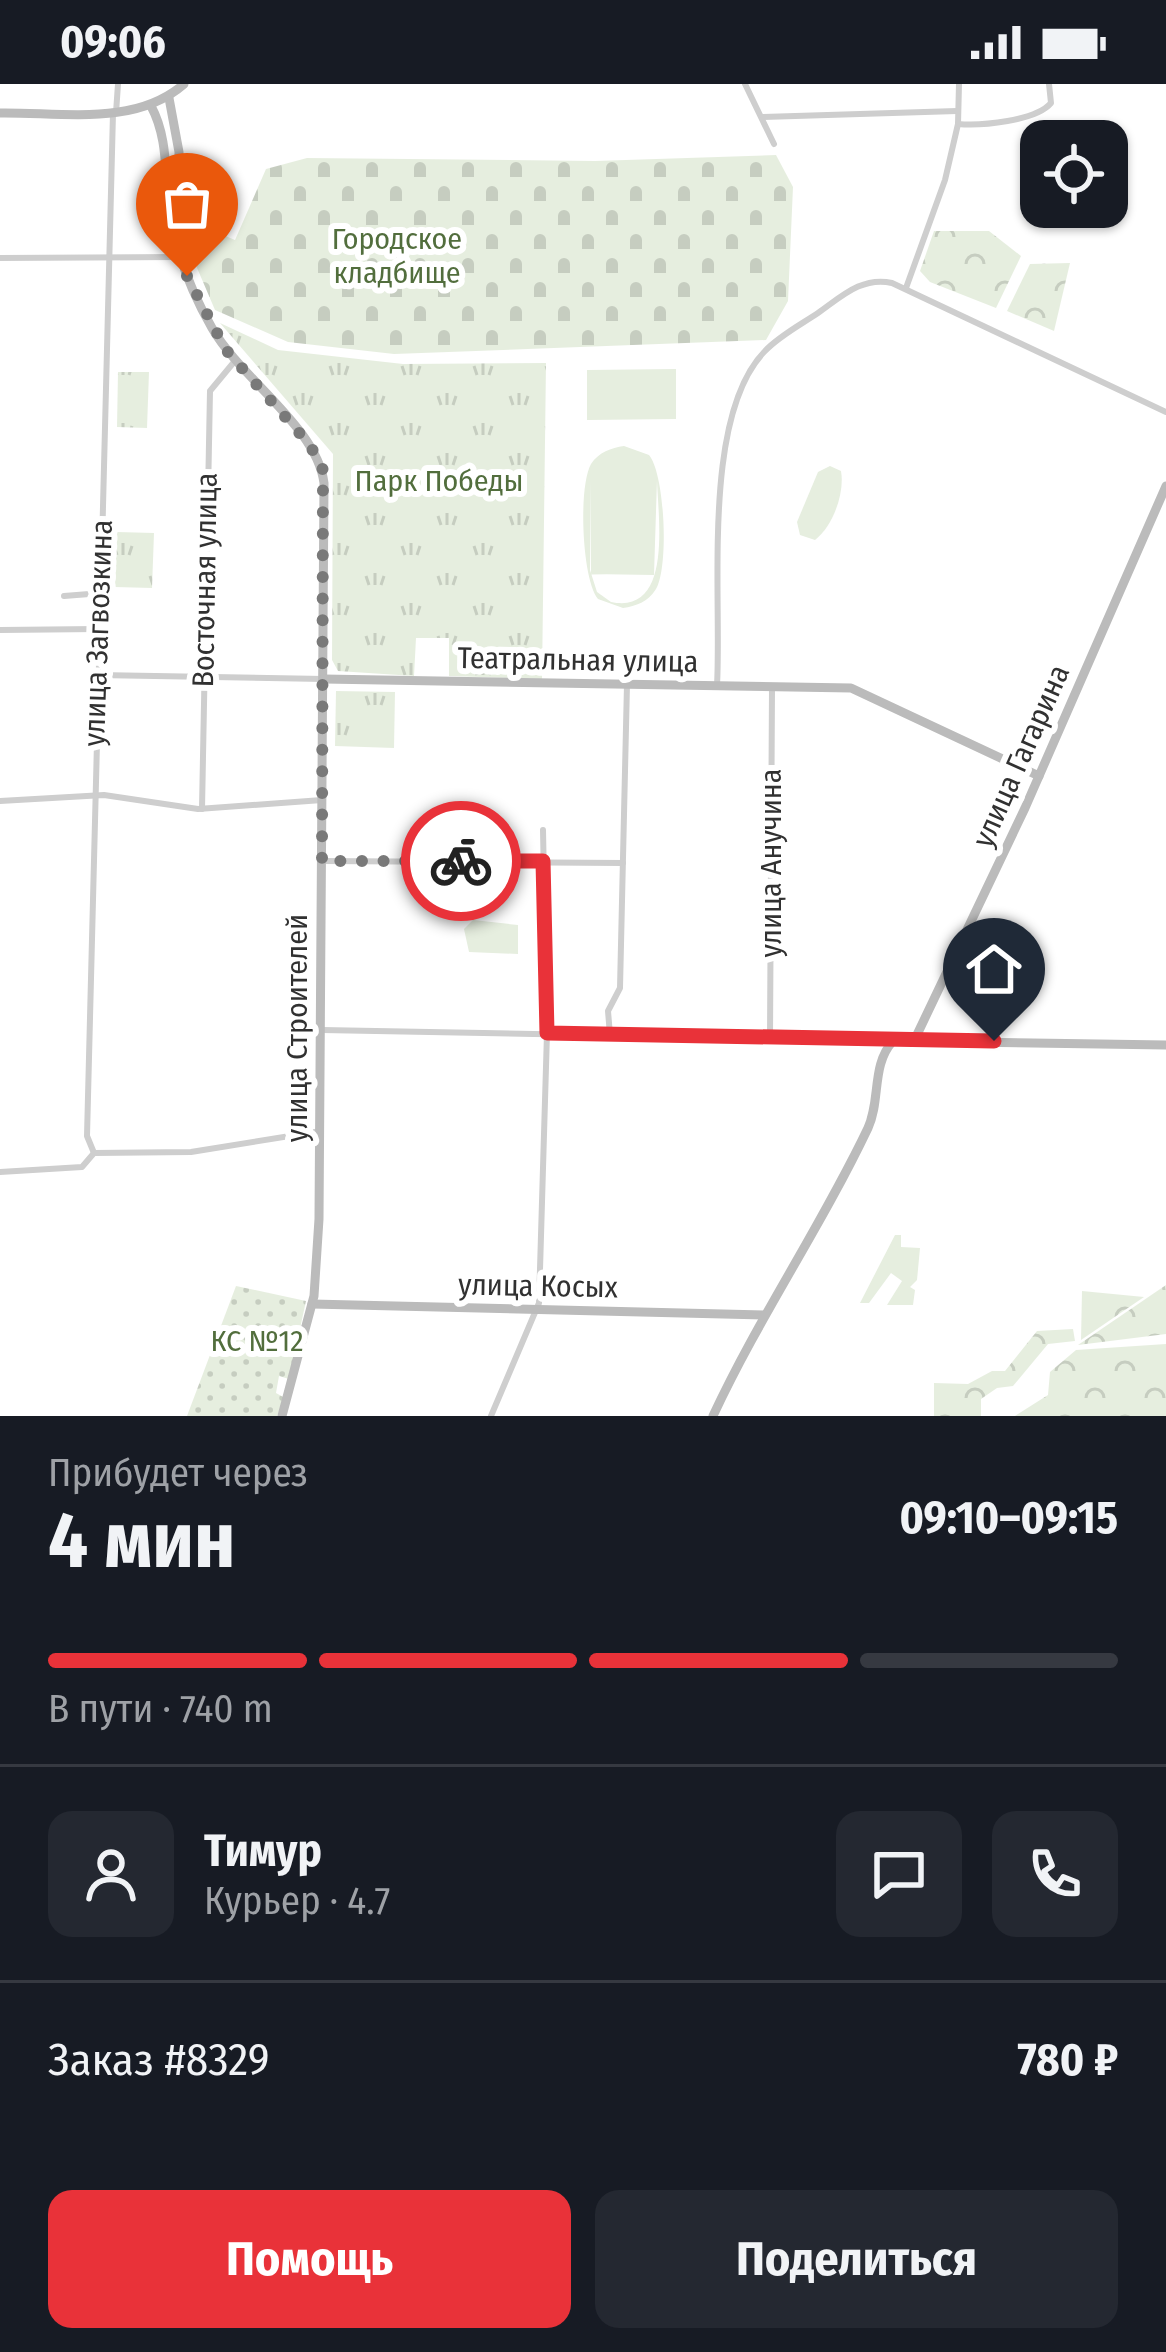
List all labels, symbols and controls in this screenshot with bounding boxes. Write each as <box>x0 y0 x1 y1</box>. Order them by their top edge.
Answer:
text: 09:06 <box>60 15 166 69</box>
map controls <box>1020 120 1128 228</box>
button: locate <box>1020 120 1128 228</box>
pin <box>136 153 238 276</box>
icon: bag <box>154 171 220 237</box>
park label: Городское кладбище <box>332 221 462 291</box>
park label: Парк Победы <box>355 463 523 499</box>
street label: Восточная улица <box>185 472 225 688</box>
street label: улица Загвозкина <box>76 519 120 747</box>
street label: Театральная улица <box>457 640 699 680</box>
street label: улица Гагарина <box>965 659 1077 853</box>
street label: улица Анучина <box>753 769 789 957</box>
courier <box>401 801 521 921</box>
icon: bike <box>428 828 494 894</box>
street label: улица Строителей <box>279 914 315 1142</box>
pin <box>943 918 1045 1041</box>
icon: home <box>961 936 1027 1002</box>
street label: улица Косых <box>458 1267 619 1305</box>
park label: КС №12 <box>211 1323 304 1359</box>
text: Прибудет через <box>48 1450 308 1496</box>
text: 09:10–09:15 <box>899 1491 1118 1545</box>
text: 4 мин <box>48 1494 235 1588</box>
text: В пути · 740 m <box>48 1686 273 1732</box>
button: person <box>48 1811 174 1937</box>
button: chat <box>836 1811 962 1937</box>
button: phone <box>992 1811 1118 1937</box>
text: Тимур <box>204 1824 322 1878</box>
text: Курьер · 4.7 <box>204 1878 390 1924</box>
text: Заказ #8329 <box>48 2033 270 2087</box>
text: 780 ₽ <box>1017 2033 1118 2087</box>
button: Помощь <box>48 2190 571 2328</box>
button: Поделиться <box>595 2190 1118 2328</box>

